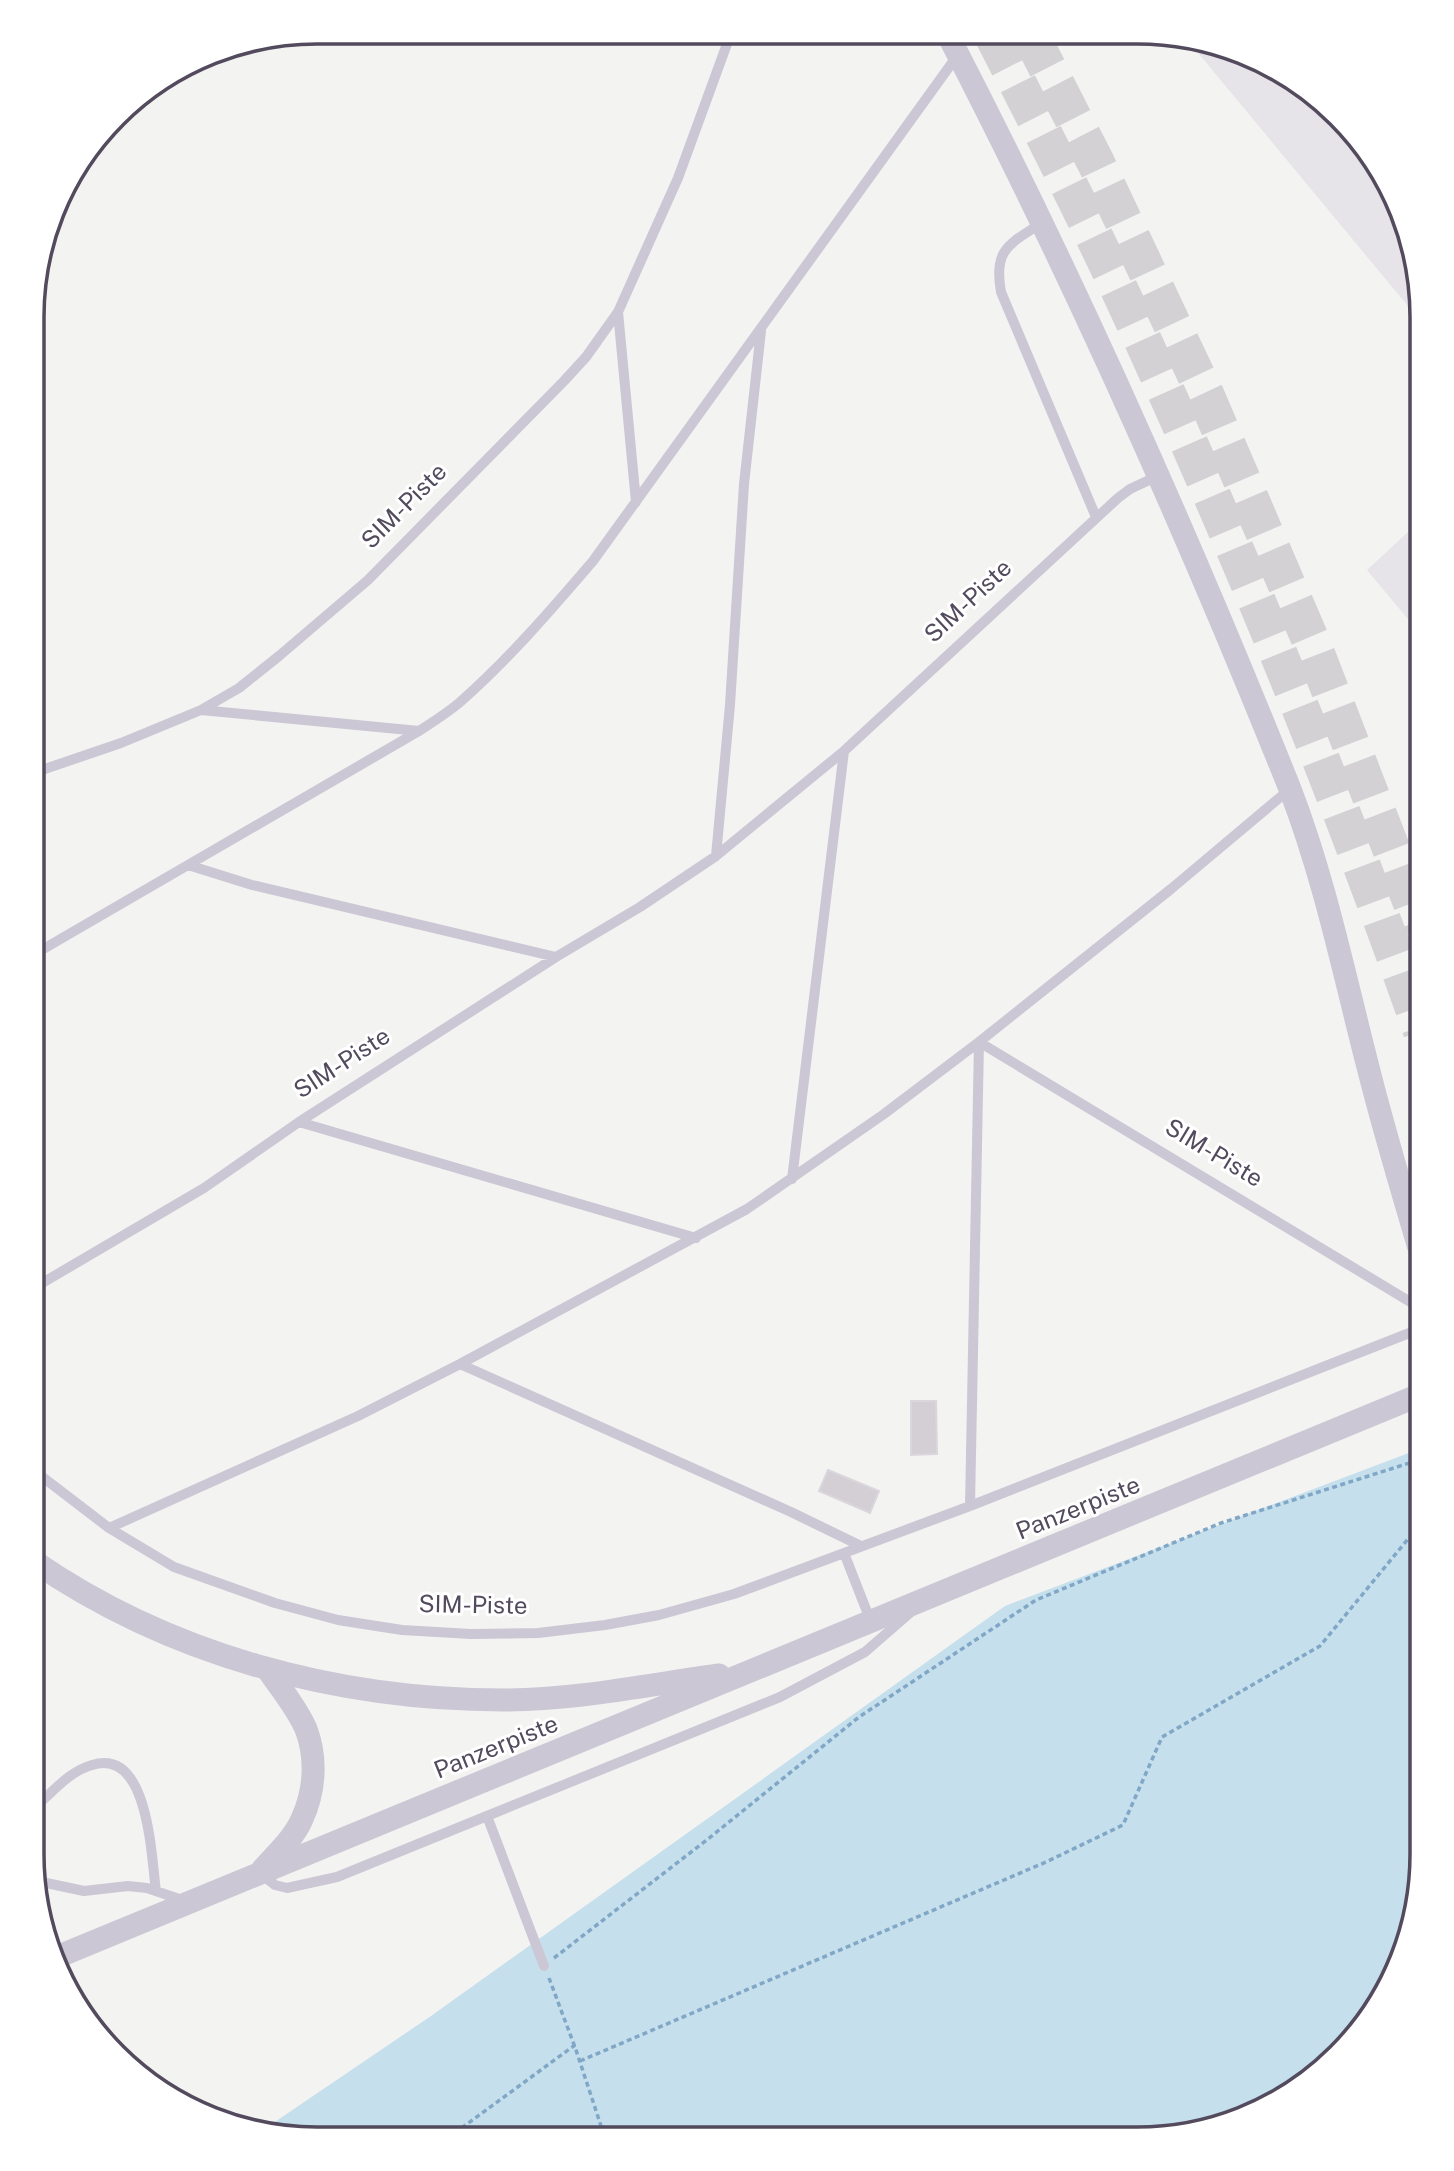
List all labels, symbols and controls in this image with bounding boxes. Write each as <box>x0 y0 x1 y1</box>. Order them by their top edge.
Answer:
street label: SIM-Piste <box>355 457 452 554</box>
street label: SIM-Piste <box>918 553 1017 648</box>
street label: SIM-Piste <box>288 1021 395 1104</box>
street label: SIM-Piste <box>1161 1112 1268 1192</box>
street label: Panzerpiste <box>1012 1470 1144 1545</box>
street label: SIM-Piste <box>418 1589 528 1619</box>
street label: Panzerpiste <box>430 1709 562 1784</box>

